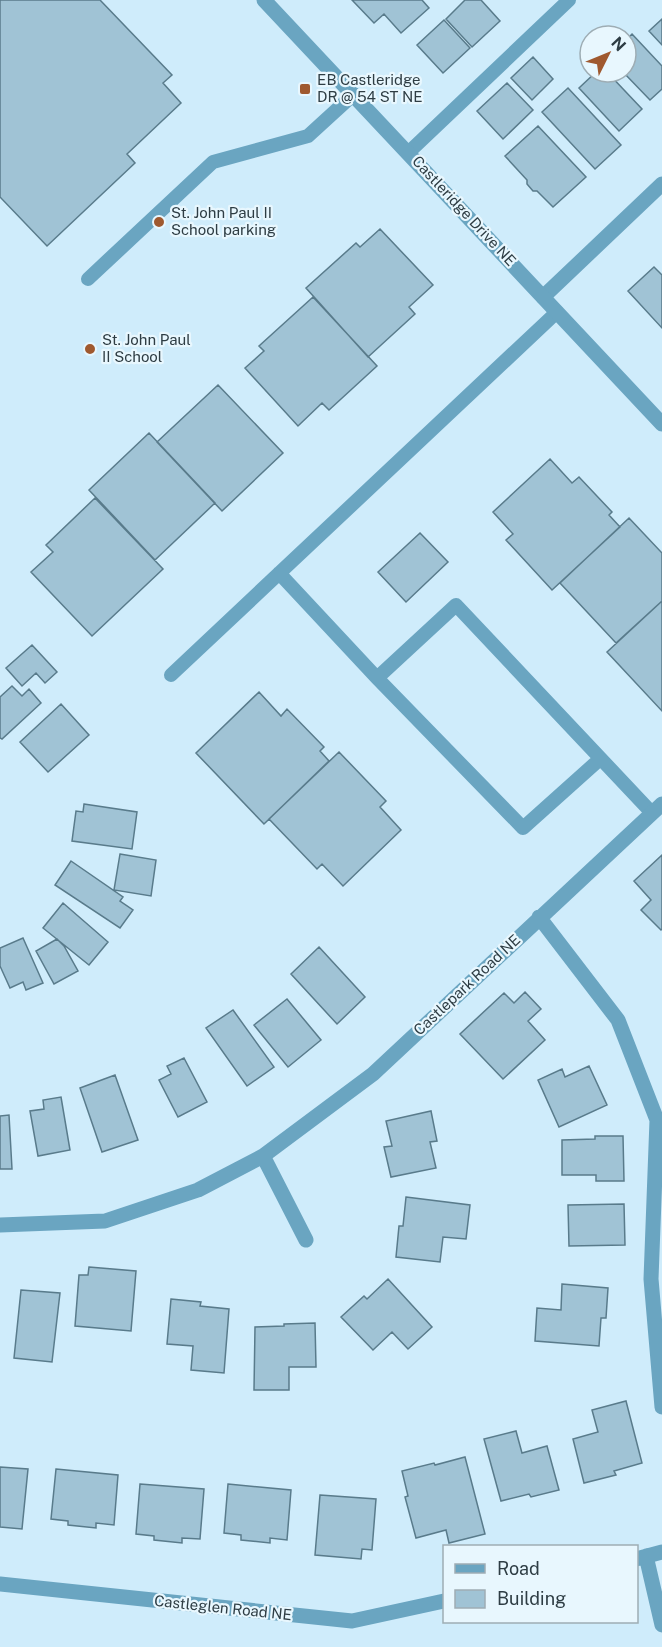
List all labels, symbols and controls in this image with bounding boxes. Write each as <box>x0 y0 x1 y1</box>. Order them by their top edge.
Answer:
north arrow <box>578 24 638 84</box>
text: N <box>607 33 630 55</box>
place label: EB Castleridge DR @ 54 ST NE <box>317 71 423 105</box>
marker: EB Castleridge DR @ 54 ST NE <box>298 82 312 96</box>
street label: Castleridge Drive NE <box>409 152 520 269</box>
place label: St. John Paul II School parking <box>171 204 276 238</box>
marker: St. John Paul II School parking <box>152 215 166 229</box>
place label: St. John Paul II School <box>102 331 191 365</box>
marker: St. John Paul II School <box>83 342 97 356</box>
street label: Castlepark Road NE <box>410 931 523 1038</box>
legend <box>443 1545 638 1623</box>
text: Road <box>497 1558 540 1579</box>
text: Building <box>497 1588 566 1609</box>
street label: Castleglen Road NE <box>153 1592 293 1623</box>

